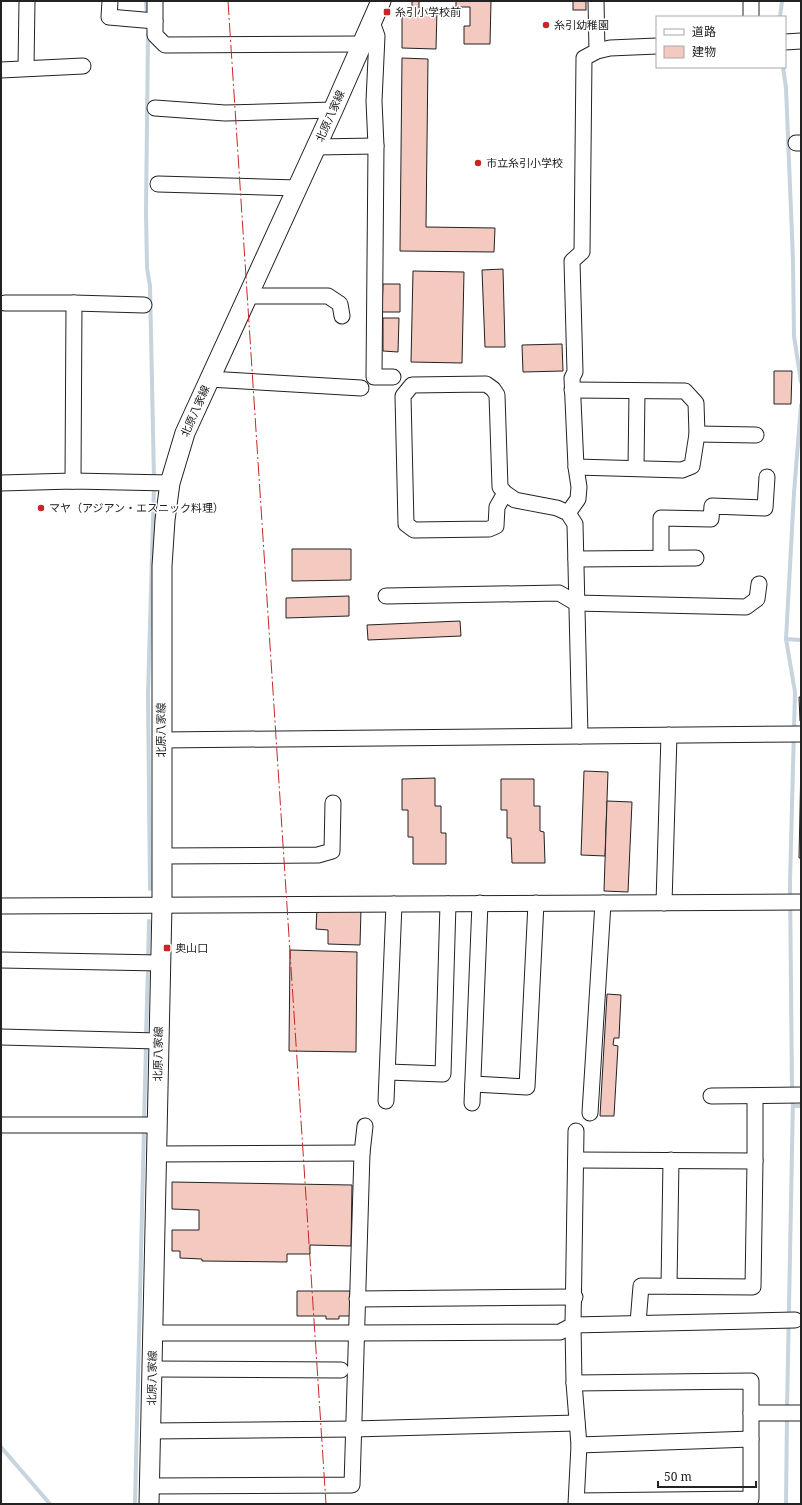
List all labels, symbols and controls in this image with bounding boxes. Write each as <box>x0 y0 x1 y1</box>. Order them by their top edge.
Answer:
place label: 糸引小学校前 <box>395 4 461 19</box>
marker: 糸引小学校前 <box>382 7 392 17</box>
legend <box>656 16 786 68</box>
place label: 糸引幼稚園 <box>554 17 609 32</box>
marker: 糸引幼稚園 <box>541 20 551 30</box>
text: 道路 <box>692 23 716 40</box>
text: 建物 <box>692 43 716 60</box>
street label: 北原八家線 <box>312 88 348 144</box>
place label: 市立糸引小学校 <box>486 155 563 170</box>
marker: 市立糸引小学校 <box>473 158 483 168</box>
street label: 北原八家線 <box>177 383 213 439</box>
place label: マヤ（アジアン・エスニック料理） <box>49 500 224 515</box>
marker: マヤ（アジアン・エスニック料理） <box>36 503 46 513</box>
street label: 北原八家線 <box>153 703 168 758</box>
place label: 奥山口 <box>175 940 208 955</box>
marker: 奥山口 <box>162 943 172 953</box>
street label: 北原八家線 <box>150 1026 165 1082</box>
street label: 北原八家線 <box>144 1350 159 1406</box>
scale bar <box>658 1463 756 1489</box>
text: 50 m <box>664 1468 692 1485</box>

